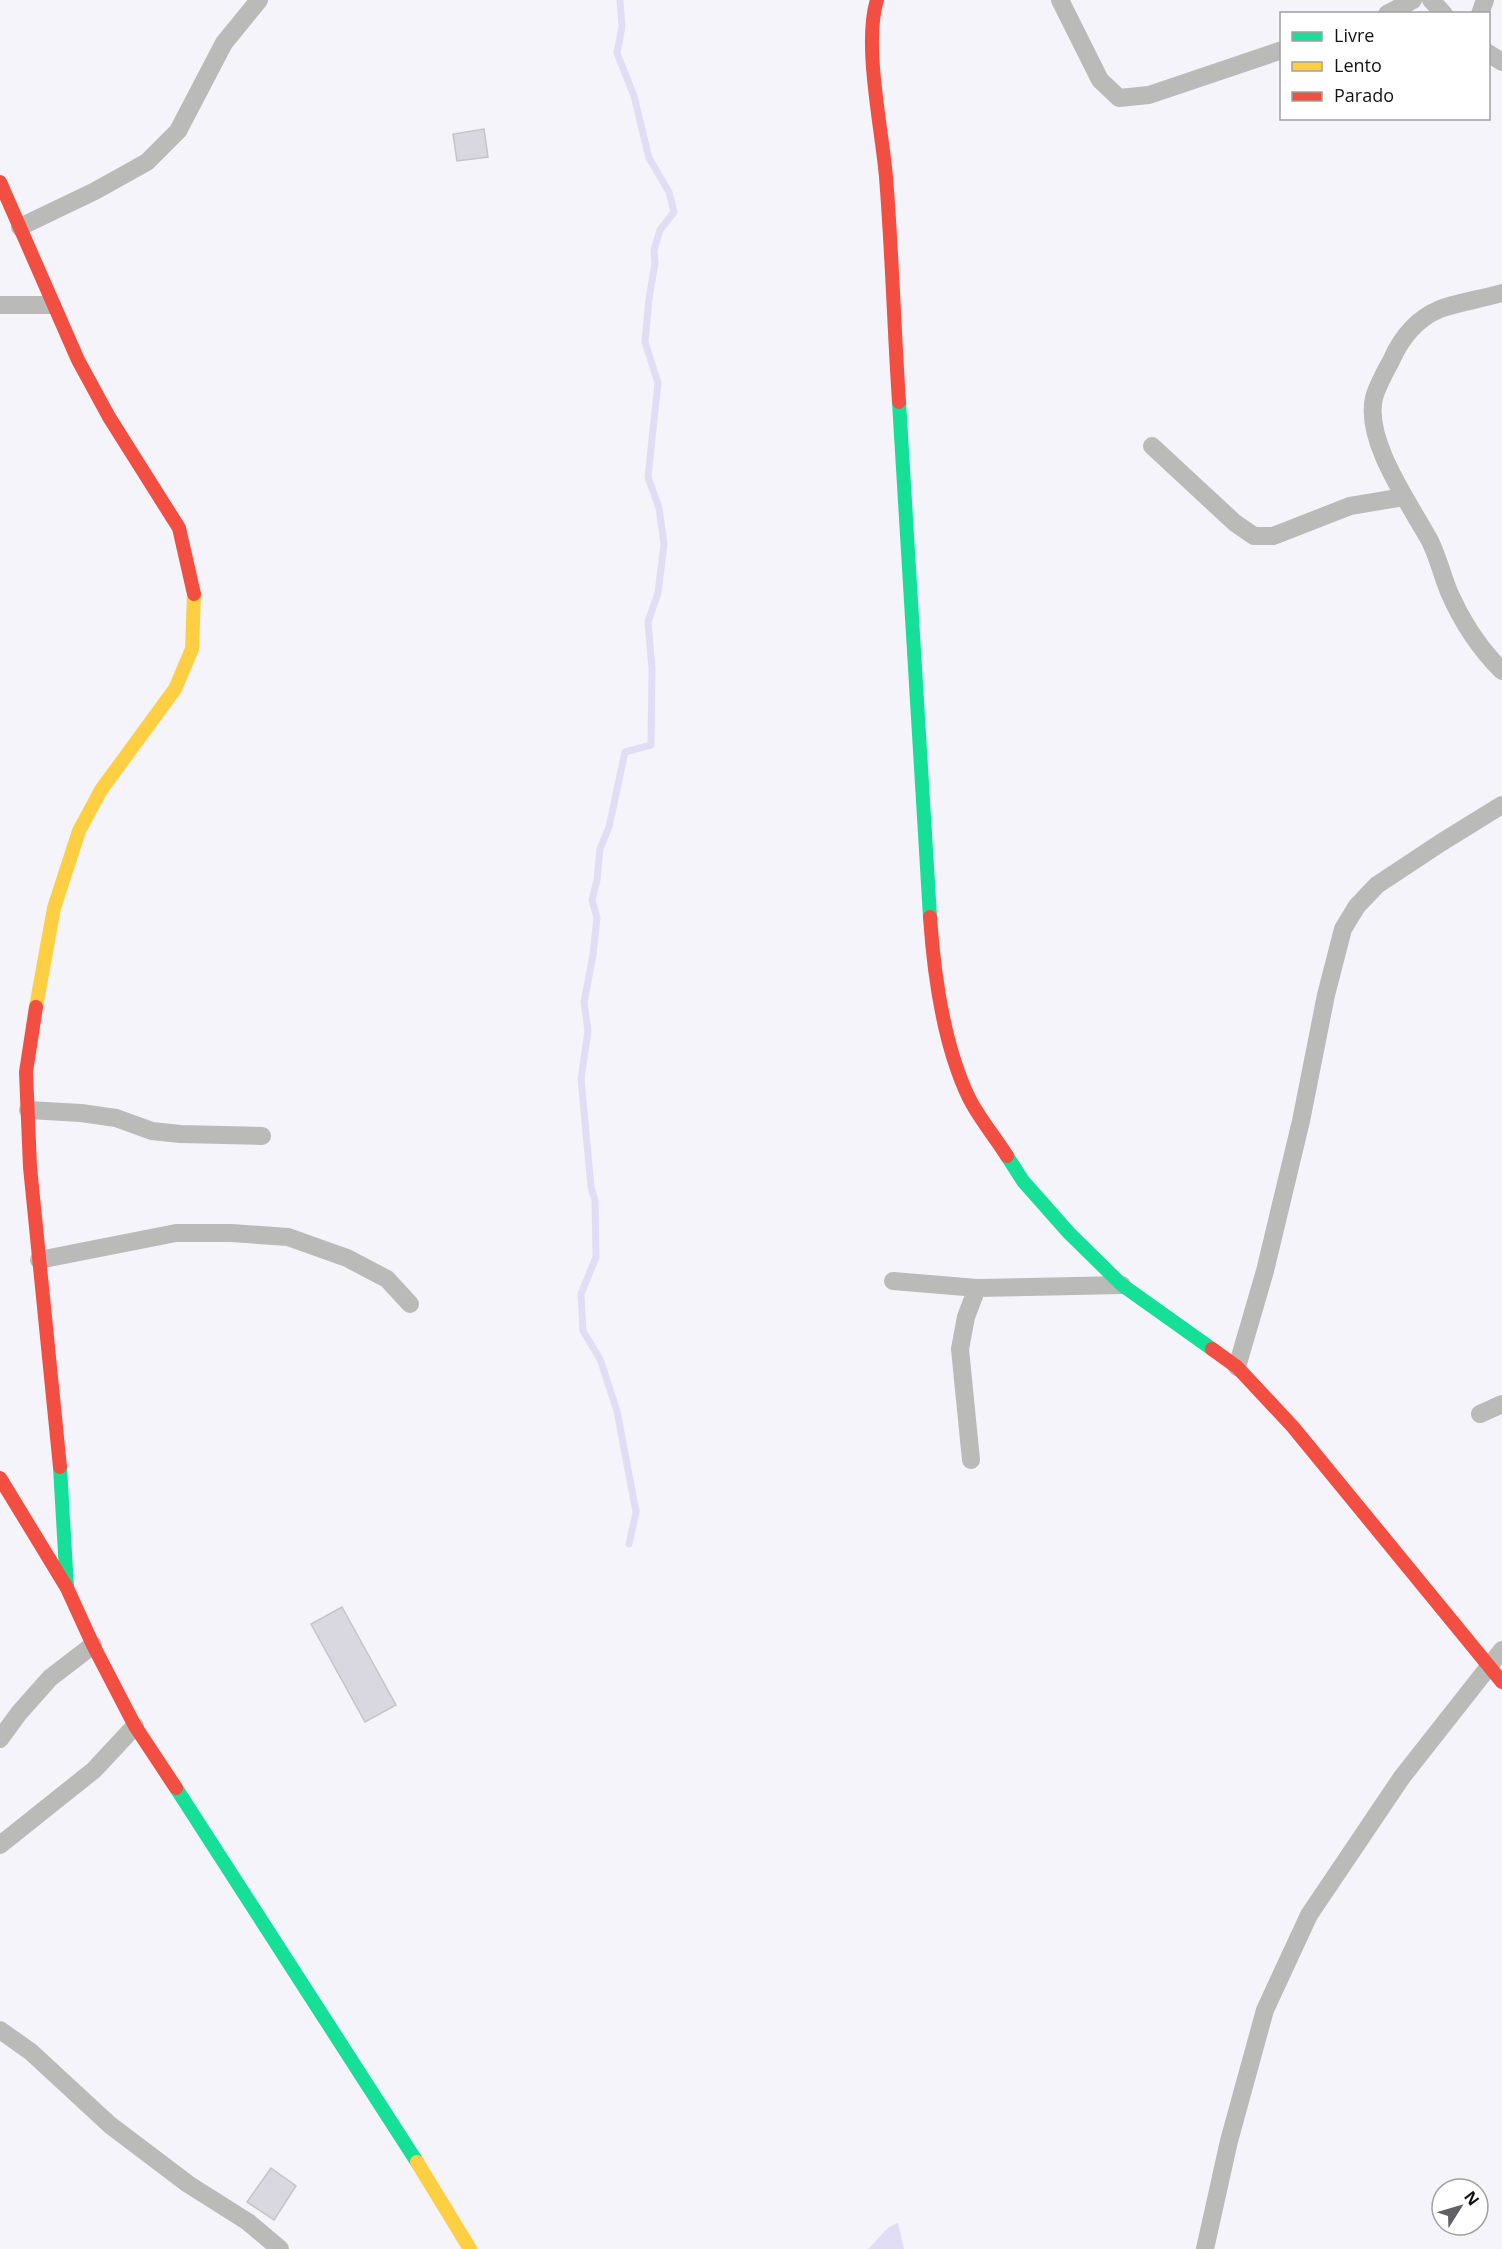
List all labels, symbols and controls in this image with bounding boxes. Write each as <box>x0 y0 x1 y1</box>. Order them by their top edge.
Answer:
legend <box>1280 12 1490 120</box>
text: Livre <box>1334 23 1374 47</box>
text: Lento <box>1334 53 1382 77</box>
text: Parado <box>1334 83 1394 107</box>
north arrow <box>1430 2177 1490 2237</box>
text: N <box>1459 2186 1485 2210</box>

